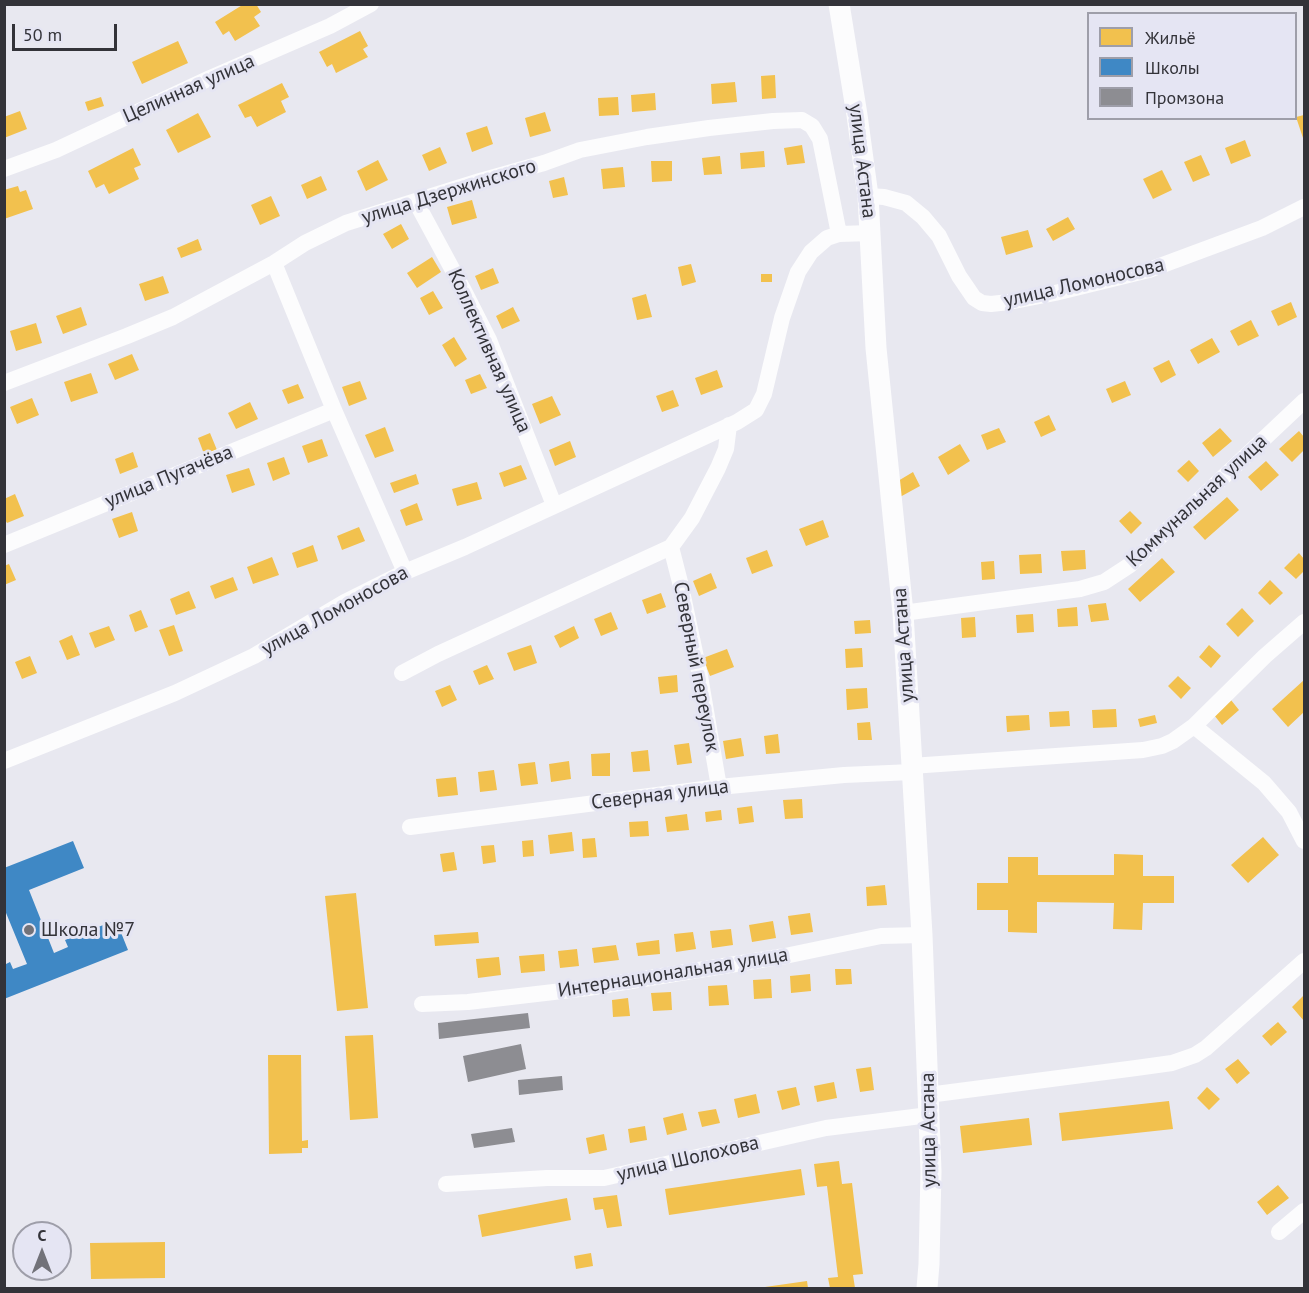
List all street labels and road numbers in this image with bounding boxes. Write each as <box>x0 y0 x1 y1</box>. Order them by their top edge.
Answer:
street label: Целинная улица <box>120 49 258 129</box>
street label: улица Астана <box>843 102 881 220</box>
street label: улица Дзержинского <box>359 154 539 230</box>
street label: улица Ломоносова <box>1002 253 1166 313</box>
street label: Коллективная улица <box>442 265 536 437</box>
street label: Коммунальная улица <box>1122 430 1272 572</box>
street label: улица Пугачёва <box>102 440 236 514</box>
street label: улица Ломоносова <box>258 561 412 661</box>
street label: Северный переулок <box>668 580 724 754</box>
street label: улица Астана <box>888 587 920 703</box>
street label: Северная улица <box>590 775 730 815</box>
street label: Интернациональная улица <box>556 943 790 1003</box>
street label: улица Астана <box>916 1072 942 1188</box>
street label: улица Шолохова <box>615 1131 761 1187</box>

